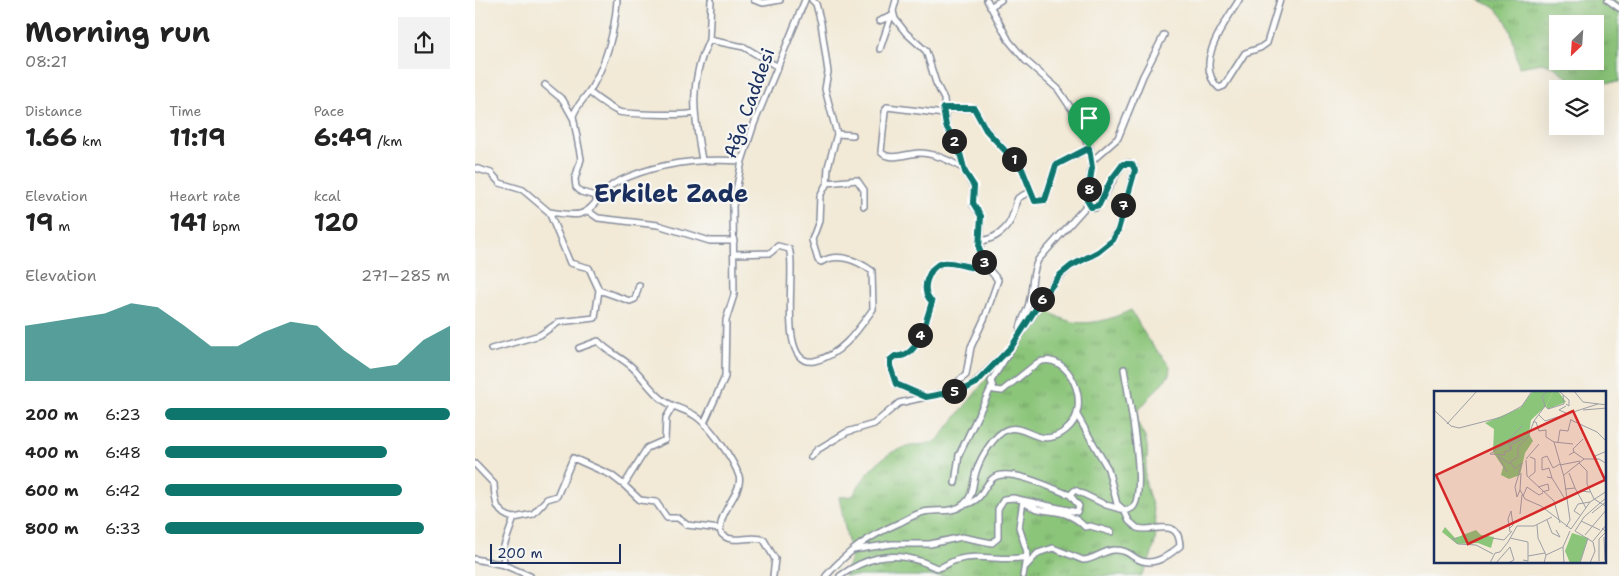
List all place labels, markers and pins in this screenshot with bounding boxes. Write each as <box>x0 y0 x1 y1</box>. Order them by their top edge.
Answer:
pin <box>1068 97 1110 148</box>
pin: 2 <box>941 128 967 154</box>
pin: 1 <box>1001 146 1027 172</box>
pin: 8 <box>1077 176 1101 202</box>
pin: 7 <box>1111 192 1135 218</box>
pin: 3 <box>971 250 997 274</box>
pin: 6 <box>1029 286 1055 312</box>
pin: 4 <box>907 322 933 348</box>
pin: 5 <box>941 378 967 404</box>

